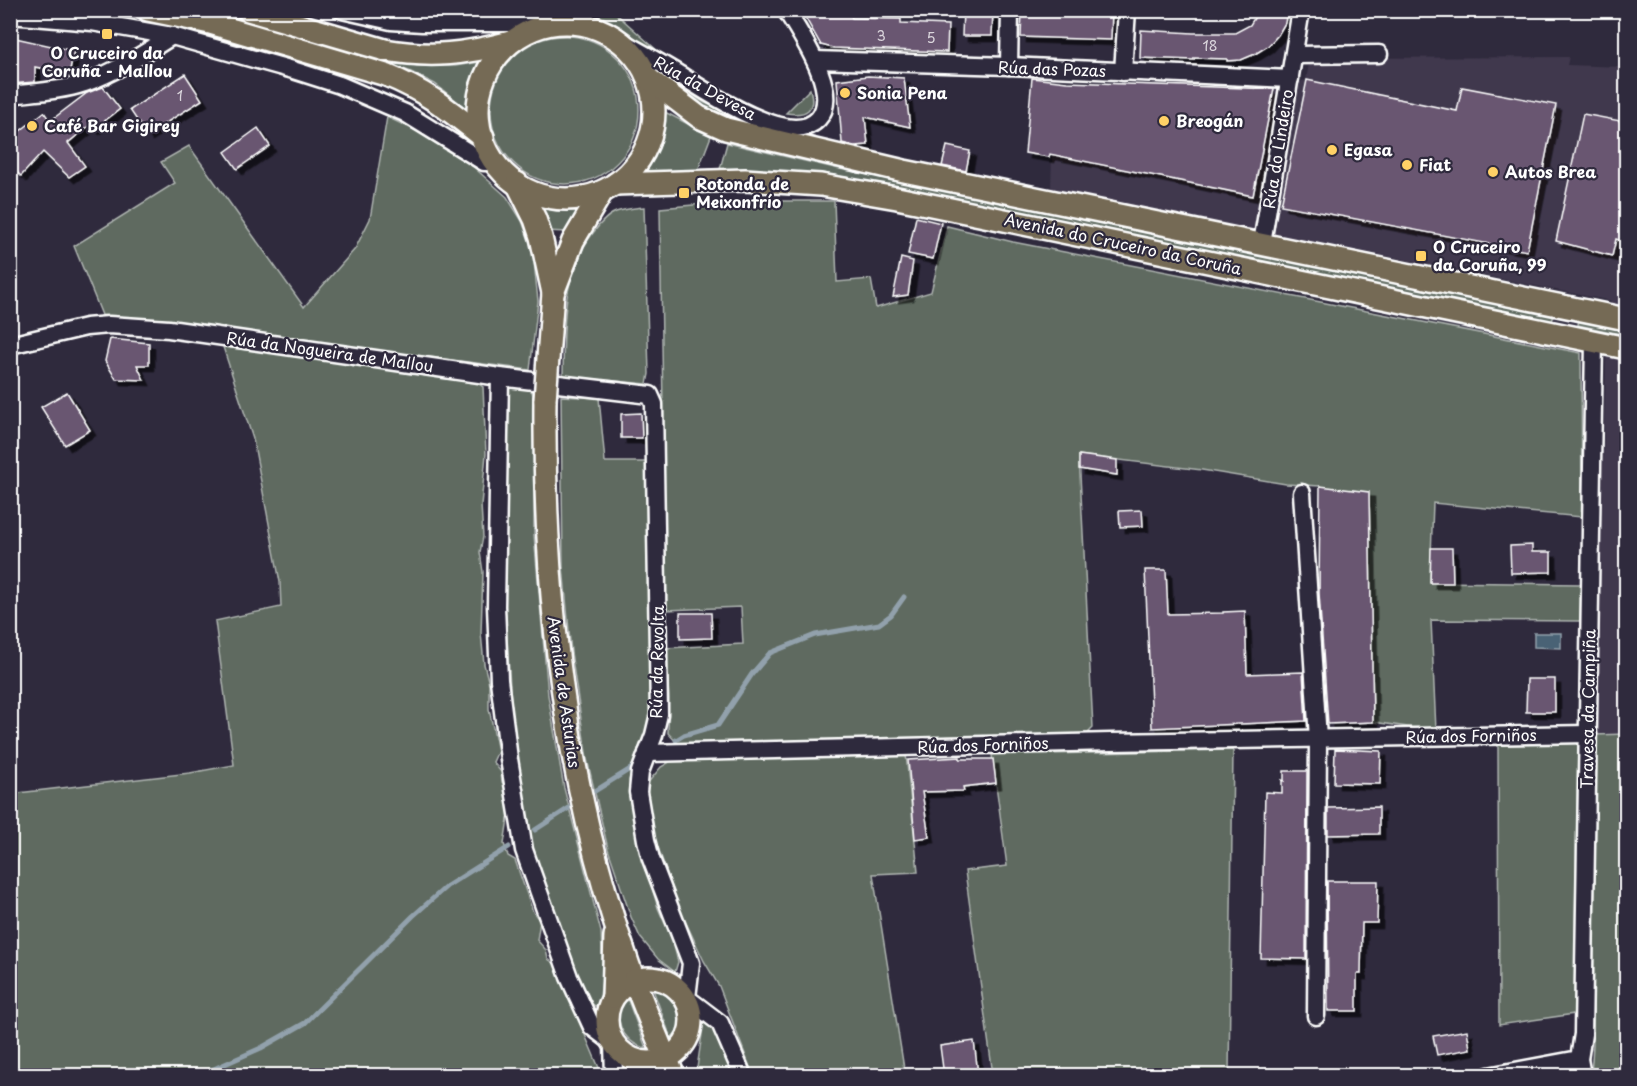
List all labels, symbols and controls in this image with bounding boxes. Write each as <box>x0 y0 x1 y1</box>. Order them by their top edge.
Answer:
house number: 3 <box>876 25 886 46</box>
marker: O Cruceiro da Coruña - Mallou <box>100 27 114 41</box>
house number: 5 <box>926 27 936 48</box>
house number: 18 <box>1202 35 1218 56</box>
place label: O Cruceiro da Coruña - Mallou <box>41 40 173 82</box>
street label: Rúa da Devesa <box>650 49 761 125</box>
street label: Rúa das Pozas <box>998 54 1107 82</box>
place label: Sonia Pena <box>857 80 948 104</box>
house number: 1 <box>177 85 183 106</box>
marker: Sonia Pena <box>838 86 852 100</box>
street label: Rúa do Lindeiro <box>1256 87 1298 210</box>
place label: Breogán <box>1176 108 1244 132</box>
place label: Café Bar Gigirey <box>44 113 180 137</box>
marker: Breogán <box>1157 114 1171 128</box>
marker: Café Bar Gigirey <box>25 119 39 133</box>
place label: Egasa <box>1344 137 1393 161</box>
marker: Egasa <box>1325 143 1339 157</box>
place label: Fiat <box>1419 152 1452 176</box>
marker: Fiat <box>1400 158 1414 172</box>
place label: Autos Brea <box>1505 159 1596 183</box>
marker: Autos Brea <box>1486 165 1500 179</box>
place label: Rotonda de Meixonfrío <box>696 171 789 213</box>
marker: Rotonda de Meixonfrío <box>677 186 691 200</box>
street label: Avenida do Cruceiro da Coruña <box>1003 206 1244 280</box>
place label: O Cruceiro da Coruña, 99 <box>1433 234 1547 276</box>
marker: O Cruceiro da Coruña, 99 <box>1414 249 1428 263</box>
street label: Rúa da Nogueira de Mallou <box>225 325 435 377</box>
street label: Rúa da Revolta <box>643 605 669 719</box>
street label: Avenida de Asturias <box>542 615 587 769</box>
street label: Travesa da Campiña <box>1574 629 1600 789</box>
street label: Rúa dos Forniños <box>1405 722 1537 748</box>
street label: Rúa dos Forniños <box>917 730 1049 758</box>

